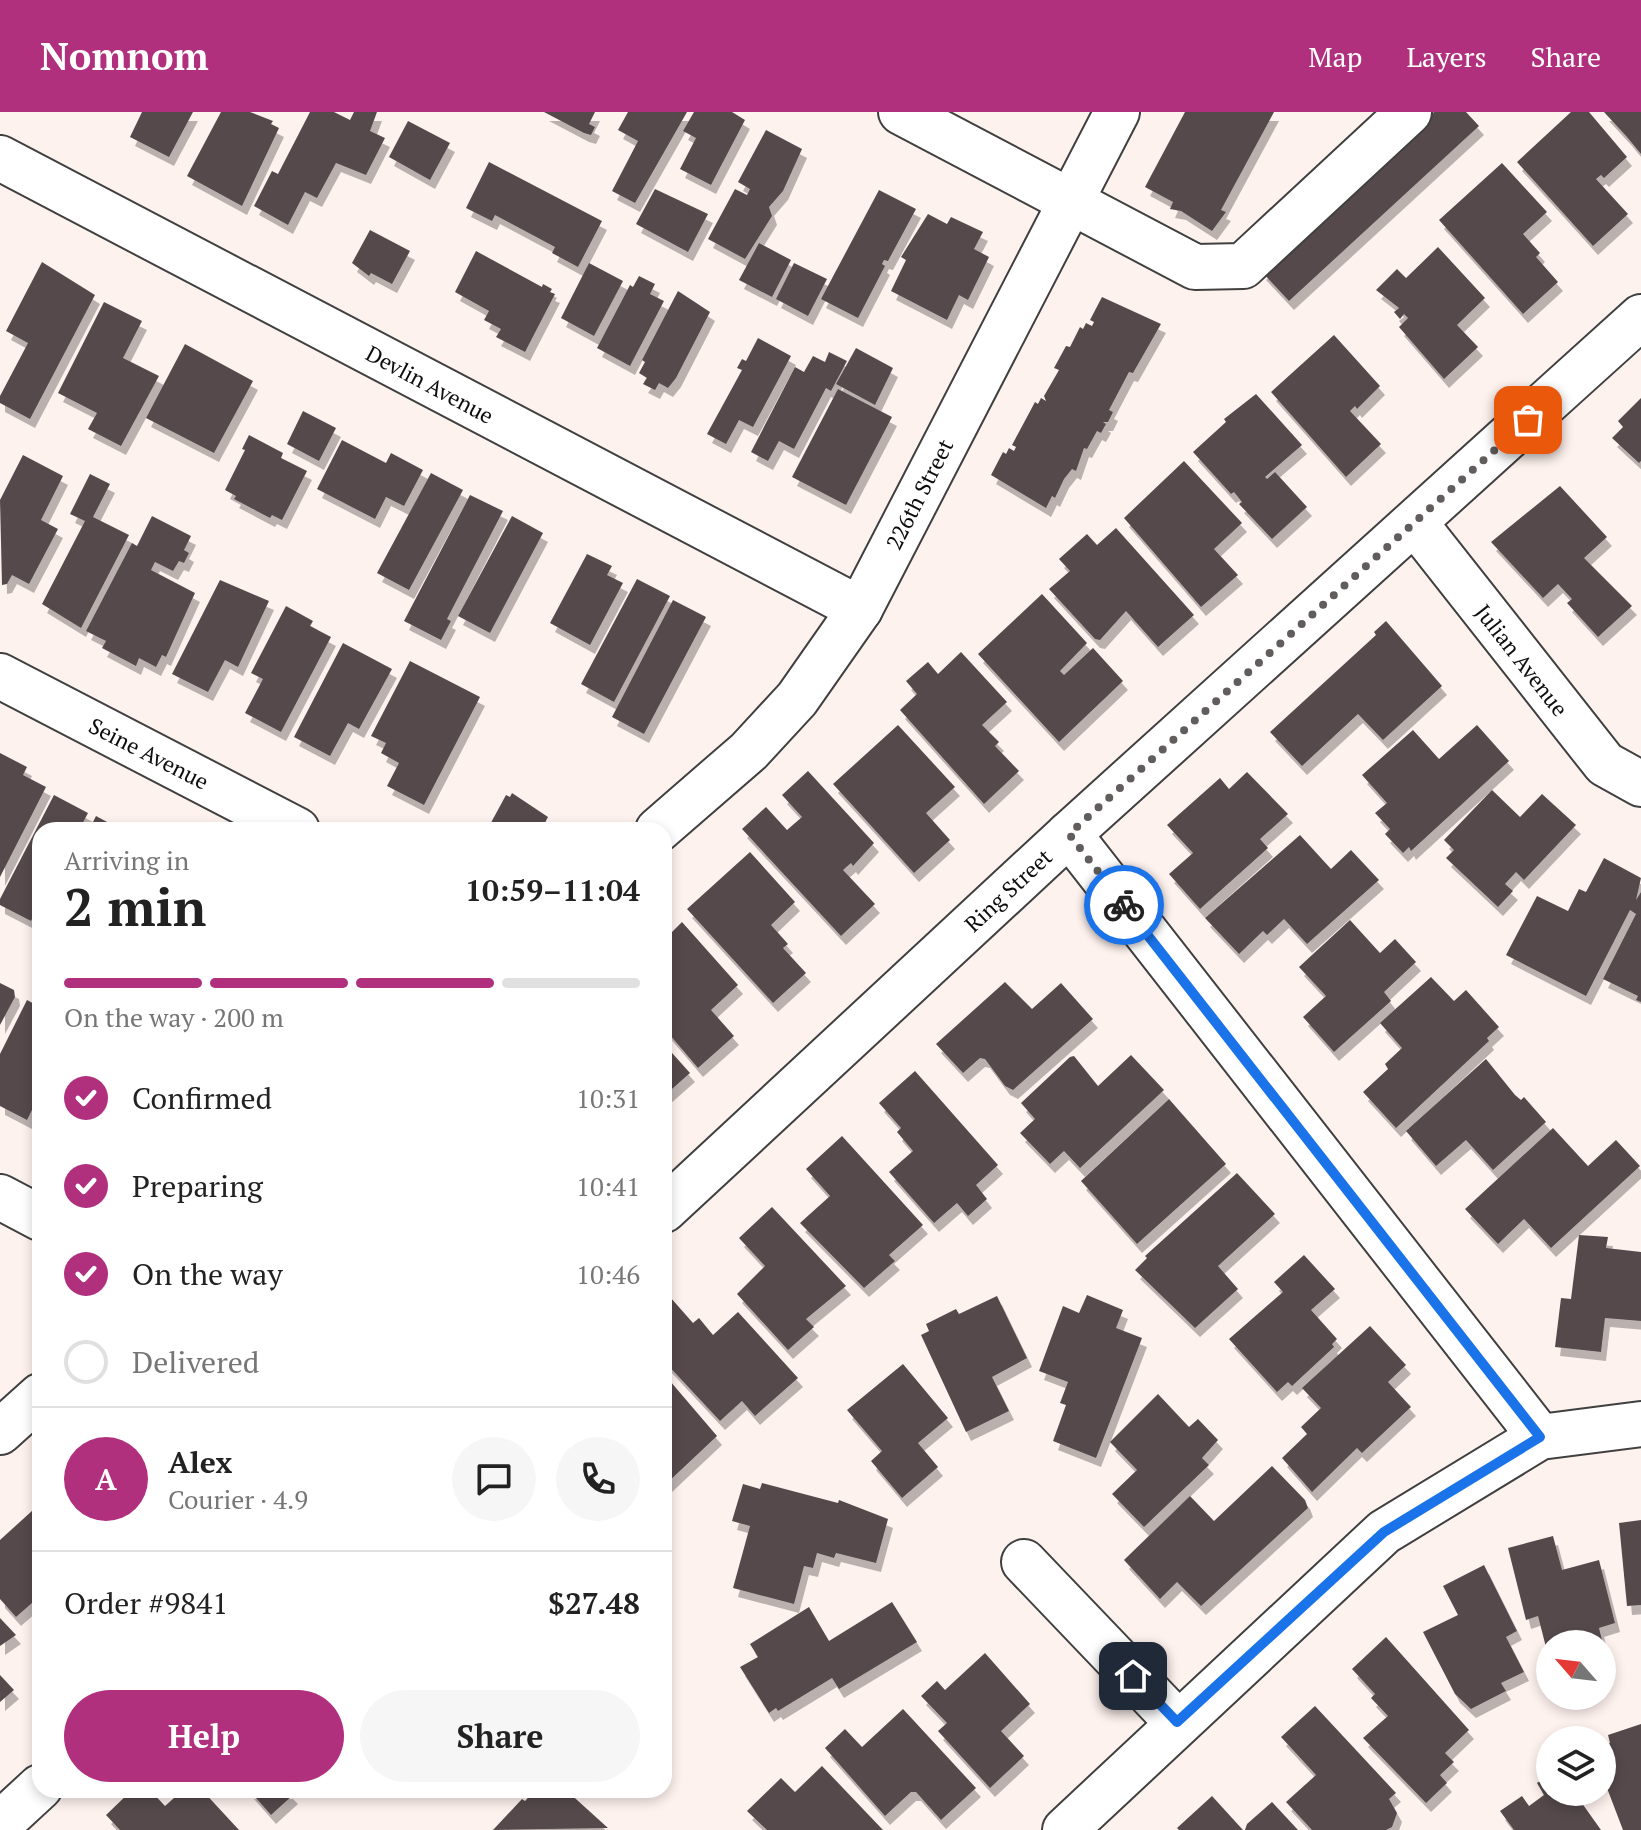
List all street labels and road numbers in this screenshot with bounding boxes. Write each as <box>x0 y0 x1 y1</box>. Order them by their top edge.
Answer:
street label: Devlin Avenue <box>361 338 499 430</box>
street label: 226th Street <box>879 434 959 554</box>
street label: Julian Avenue <box>1469 598 1575 722</box>
street label: Seine Avenue <box>84 710 214 796</box>
street label: Ring Street <box>958 842 1058 938</box>

